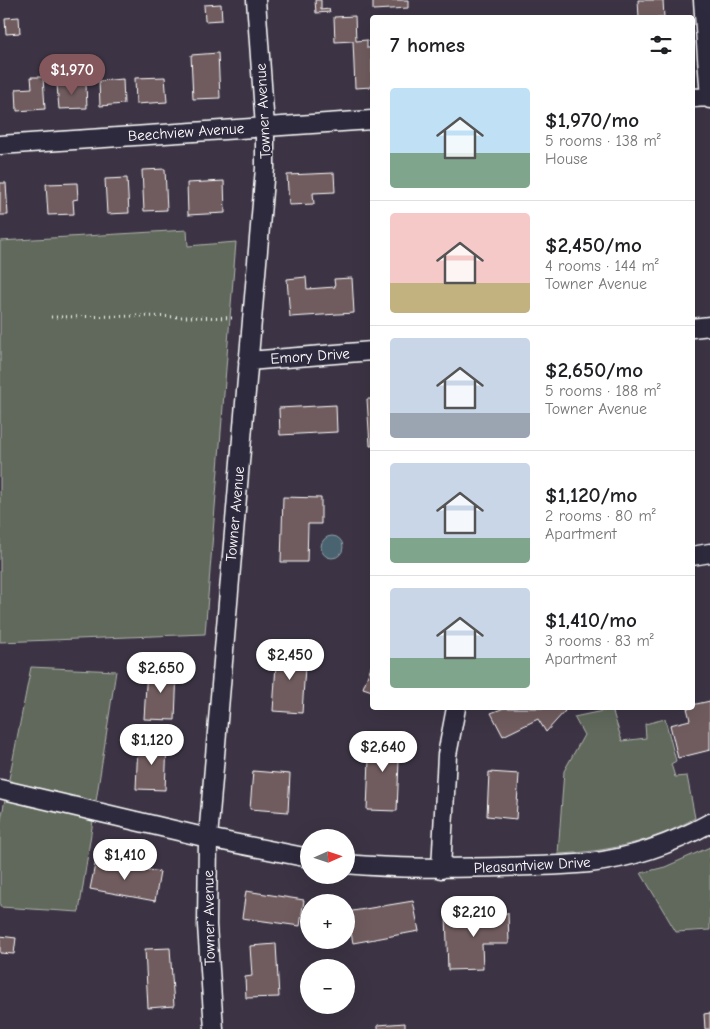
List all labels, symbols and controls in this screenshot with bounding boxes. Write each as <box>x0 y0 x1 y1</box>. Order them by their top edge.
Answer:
icon: filters <box>647 31 675 59</box>
text: 7 homes <box>390 33 465 57</box>
pin: $1,970 <box>31 54 113 96</box>
text: $1,970 <box>50 61 94 79</box>
street label: Towner Avenue <box>251 62 274 159</box>
icon: home <box>430 108 490 168</box>
text: $1,970/mo <box>545 108 639 132</box>
street label: Beechview Avenue <box>127 119 245 145</box>
text: 5 rooms · 138 m² <box>545 132 661 150</box>
text: House <box>545 150 588 168</box>
icon: home <box>430 233 490 293</box>
text: $2,450/mo <box>545 233 642 257</box>
text: 4 rooms · 144 m² <box>545 257 659 275</box>
text: Towner Avenue <box>545 275 647 293</box>
street label: Emory Drive <box>270 344 351 368</box>
icon: home <box>430 358 490 418</box>
text: $2,650/mo <box>545 358 643 382</box>
text: 5 rooms · 188 m² <box>545 382 661 400</box>
text: Towner Avenue <box>545 400 647 418</box>
street label: Towner Avenue <box>222 465 248 562</box>
icon: home <box>430 483 490 543</box>
text: $1,120/mo <box>545 483 637 507</box>
text: 2 rooms · 80 m² <box>545 507 656 525</box>
text: Apartment <box>545 525 617 543</box>
icon: home <box>430 608 490 668</box>
text: $1,410/mo <box>545 608 637 632</box>
text: 3 rooms · 83 m² <box>545 632 654 650</box>
pin: $2,450 <box>249 638 331 681</box>
text: $2,450 <box>267 646 313 664</box>
text: Apartment <box>545 650 617 668</box>
pin: $2,650 <box>120 652 202 694</box>
text: $2,650 <box>138 659 184 677</box>
pin: $1,120 <box>111 724 193 766</box>
pin: $2,640 <box>342 730 424 773</box>
text: $1,120 <box>131 731 173 749</box>
text: $2,640 <box>360 738 406 756</box>
north arrow <box>300 829 355 884</box>
map controls <box>300 829 355 1014</box>
pin: $1,410 <box>84 838 166 881</box>
text: $1,410 <box>104 846 146 864</box>
street label: Pleasantview Drive <box>473 853 591 877</box>
street label: Towner Avenue <box>199 870 219 966</box>
button: + <box>300 894 355 949</box>
pin: $2,210 <box>433 896 515 938</box>
text: $2,210 <box>452 903 496 921</box>
button: − <box>300 959 355 1014</box>

